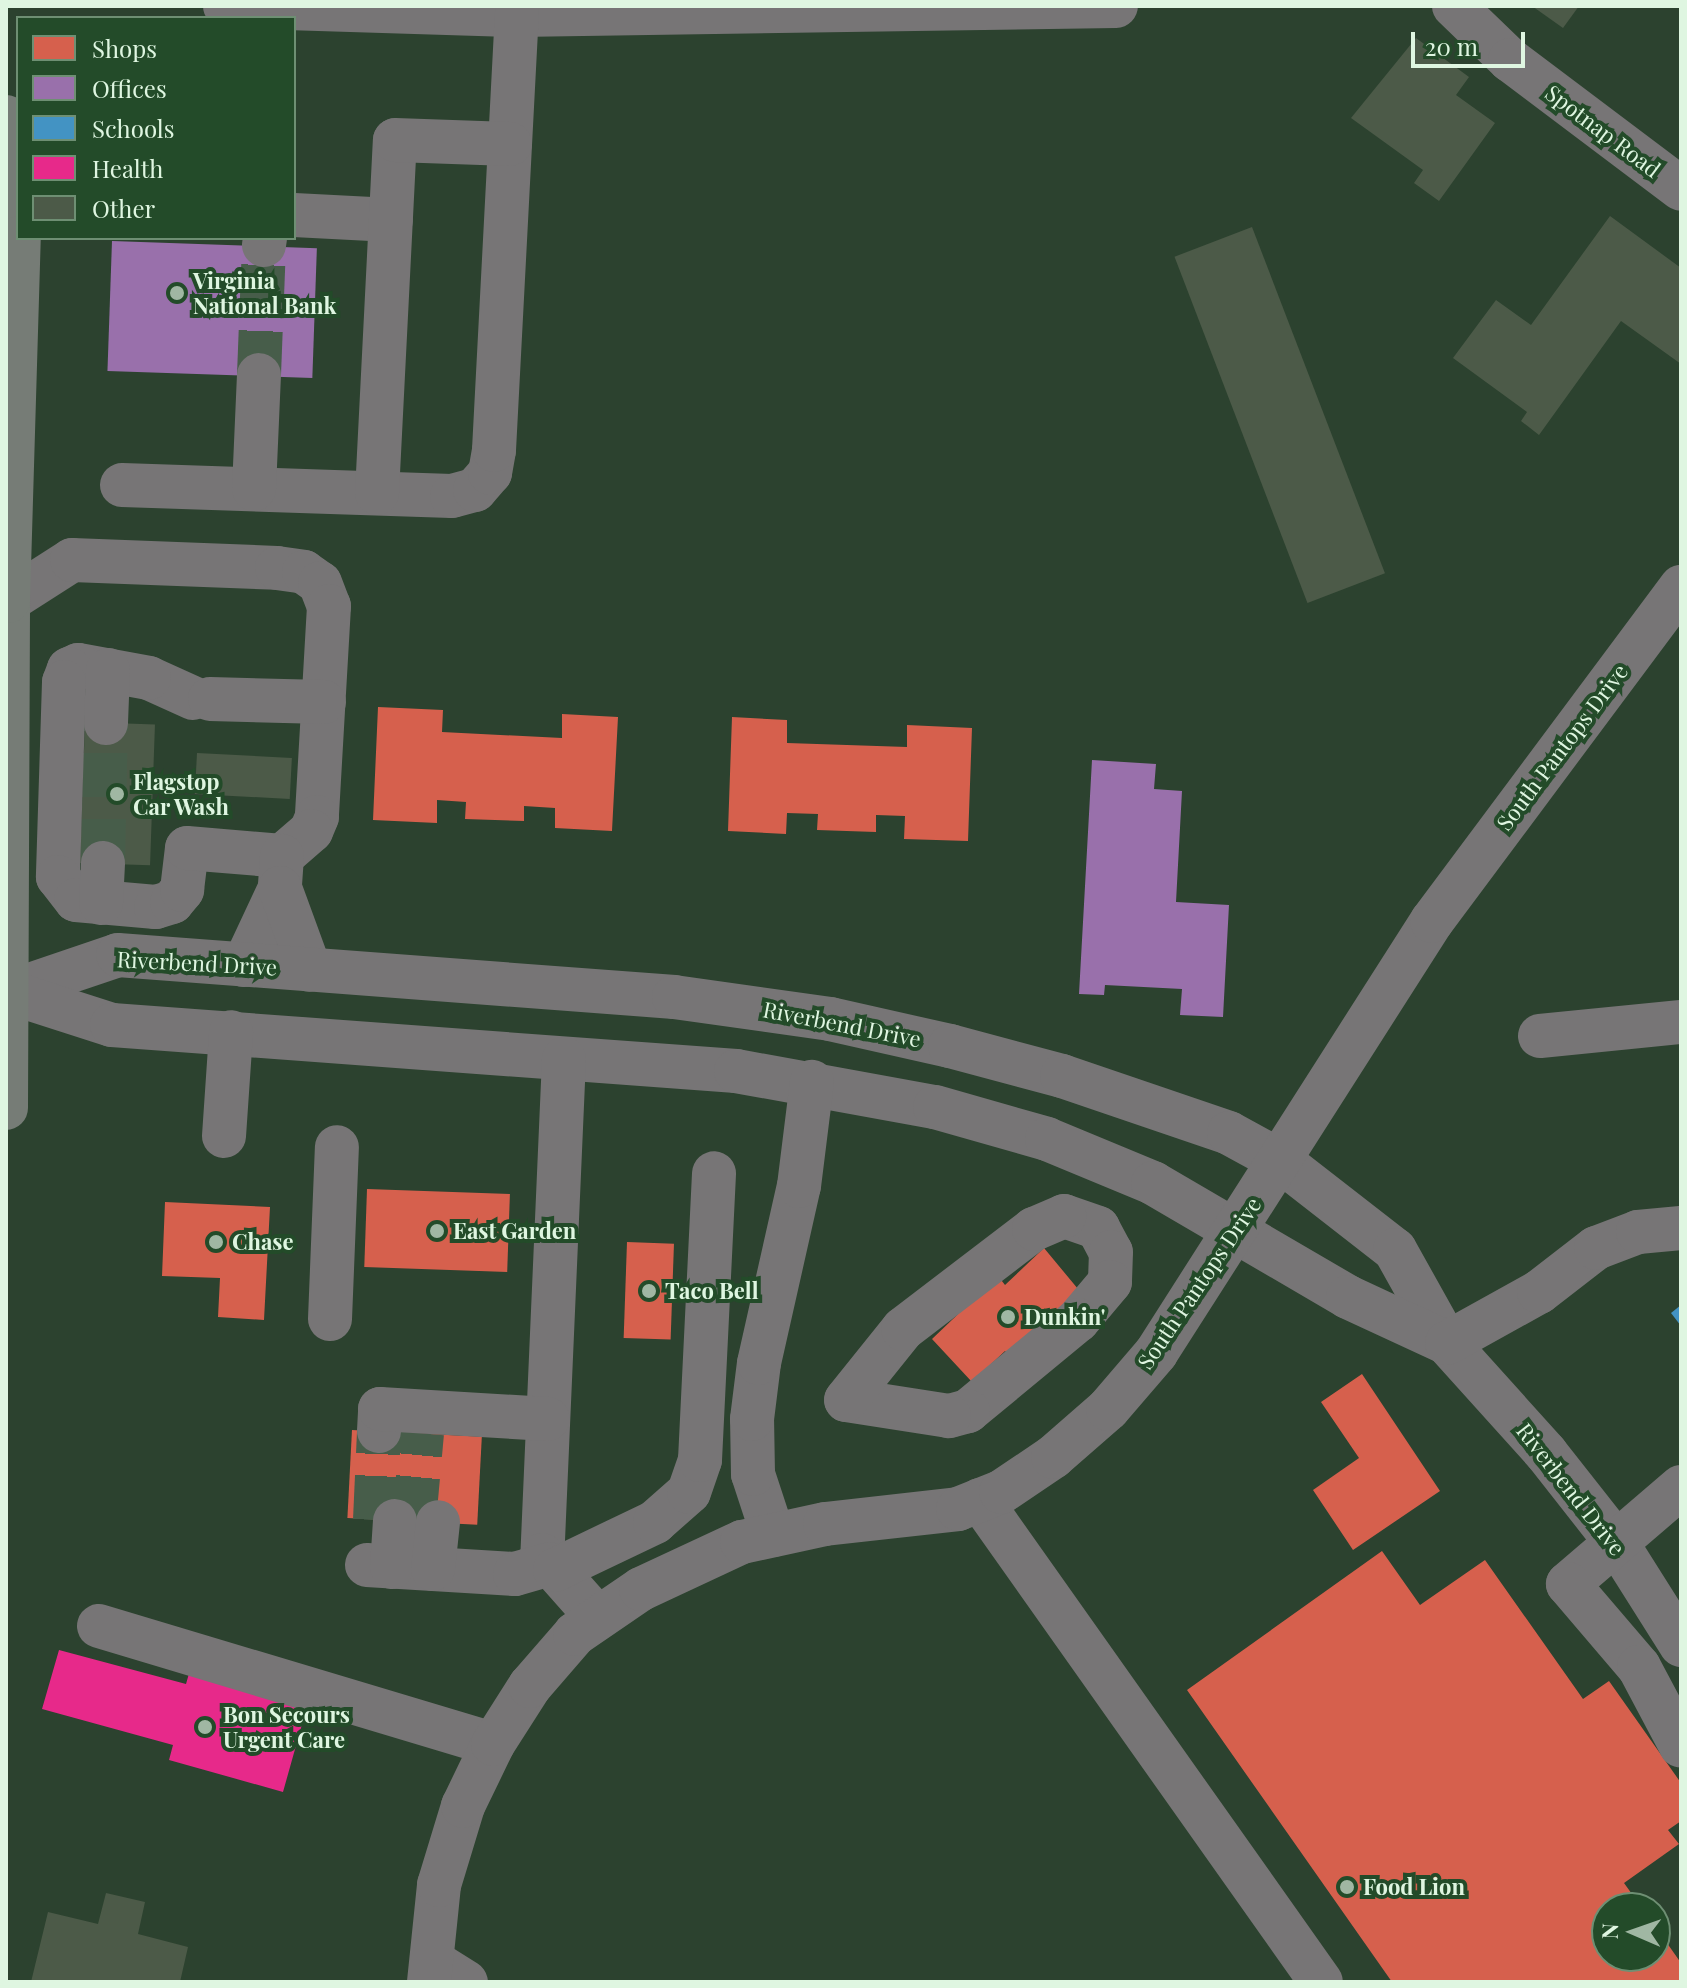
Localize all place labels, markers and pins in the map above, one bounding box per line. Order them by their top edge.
place label: Virginia National Bank [193,267,336,318]
marker: Virginia National Bank [168,284,186,302]
place label: Flagstop Car Wash [133,768,230,820]
marker: Flagstop Car Wash [108,785,126,803]
place label: East Garden [453,1218,576,1244]
marker: East Garden [428,1222,446,1240]
place label: Chase [232,1229,294,1255]
marker: Chase [207,1233,225,1251]
place label: Taco Bell [665,1278,759,1304]
marker: Taco Bell [640,1282,658,1300]
place label: Dunkin' [1024,1304,1105,1330]
marker: Dunkin' [999,1308,1017,1326]
place label: Bon Secours Urgent Care [223,1701,350,1752]
marker: Bon Secours Urgent Care [194,1716,216,1738]
place label: Food Lion [1363,1874,1465,1900]
marker: Food Lion [1338,1878,1356,1896]

